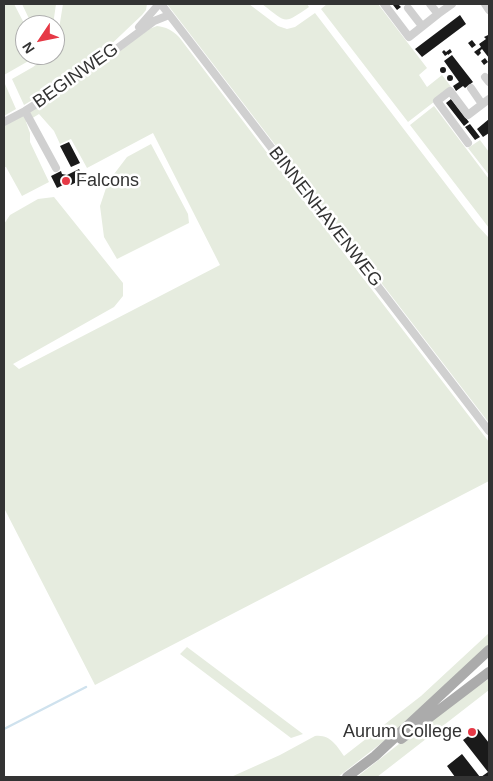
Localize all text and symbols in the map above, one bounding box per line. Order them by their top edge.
north arrow [15,15,65,65]
street label: BEGINWEG [29,39,123,113]
street label: BINNENHAVENWEG [264,143,386,291]
place label: Falcons [76,170,139,192]
marker: Falcons [60,175,72,187]
place label: Aurum College [343,721,462,743]
marker: Aurum College [466,726,478,738]

